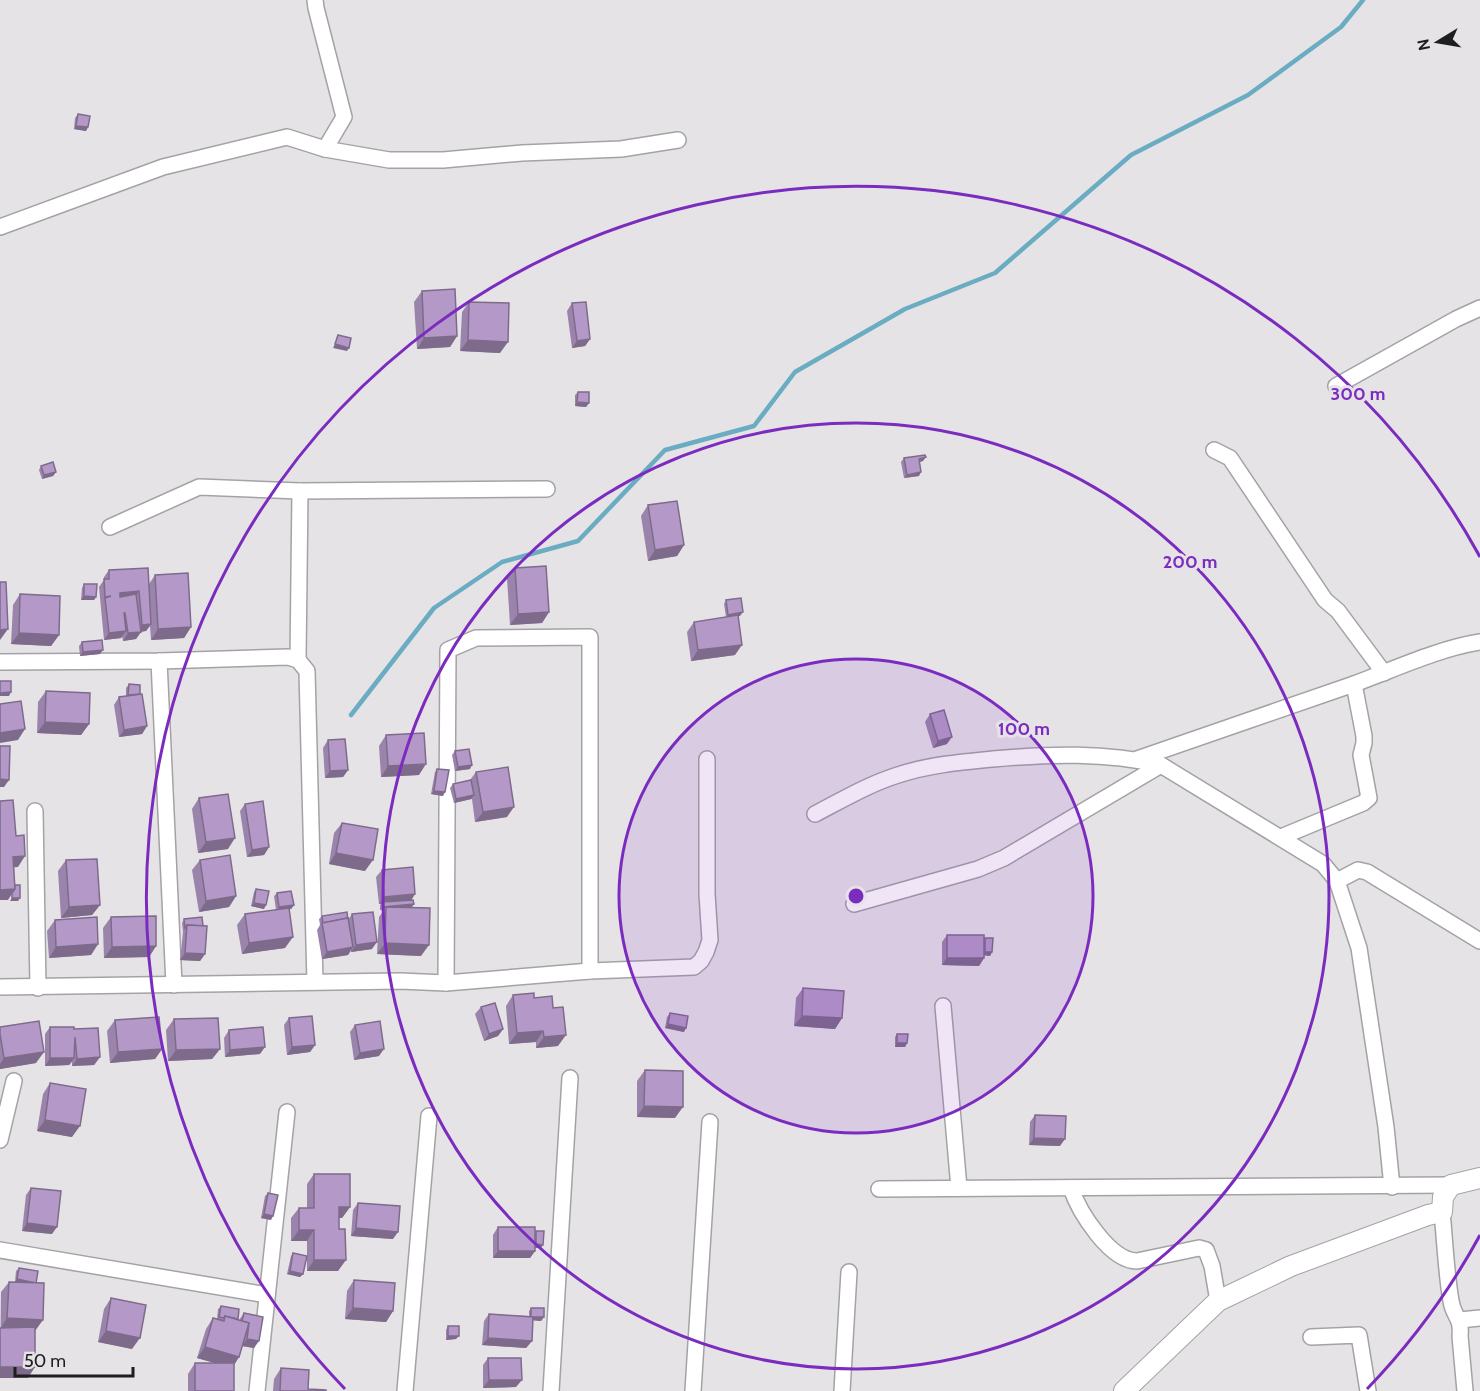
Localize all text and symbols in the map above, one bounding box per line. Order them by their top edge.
north arrow [1408,12,1468,72]
text: N [1413,37,1434,52]
text: 300 m [1331,383,1385,405]
text: 200 m [1163,551,1217,573]
text: 100 m [998,718,1050,740]
centre of rings [846,886,866,906]
scale bar [15,1340,134,1378]
text: 50 m [24,1350,66,1372]

